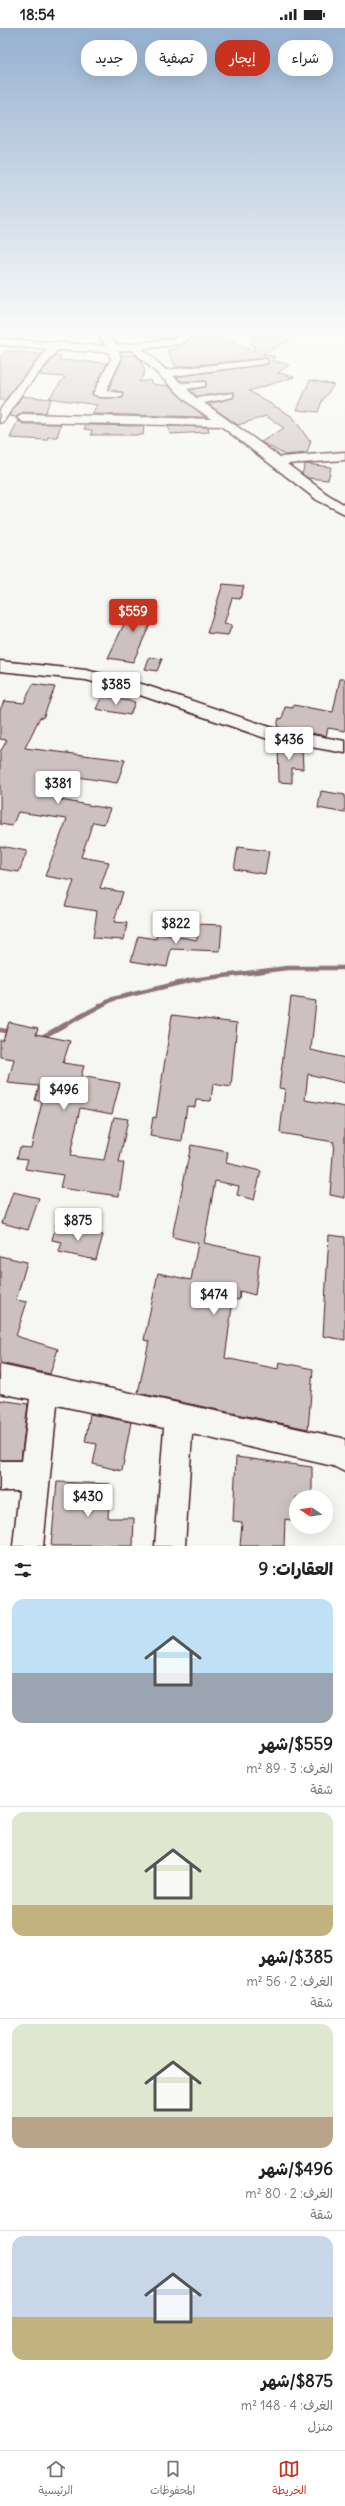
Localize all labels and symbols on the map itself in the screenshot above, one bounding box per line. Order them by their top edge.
pin: $559 [109,599,157,633]
pin: $385 [92,672,140,706]
pin: $436 [265,727,313,761]
pin: $381 [34,771,82,805]
pin: $822 [152,911,200,945]
pin: $496 [40,1077,88,1111]
pin: $875 [54,1208,102,1242]
pin: $474 [190,1282,238,1316]
pin: $430 [64,1484,112,1518]
north arrow [289,1490,333,1534]

